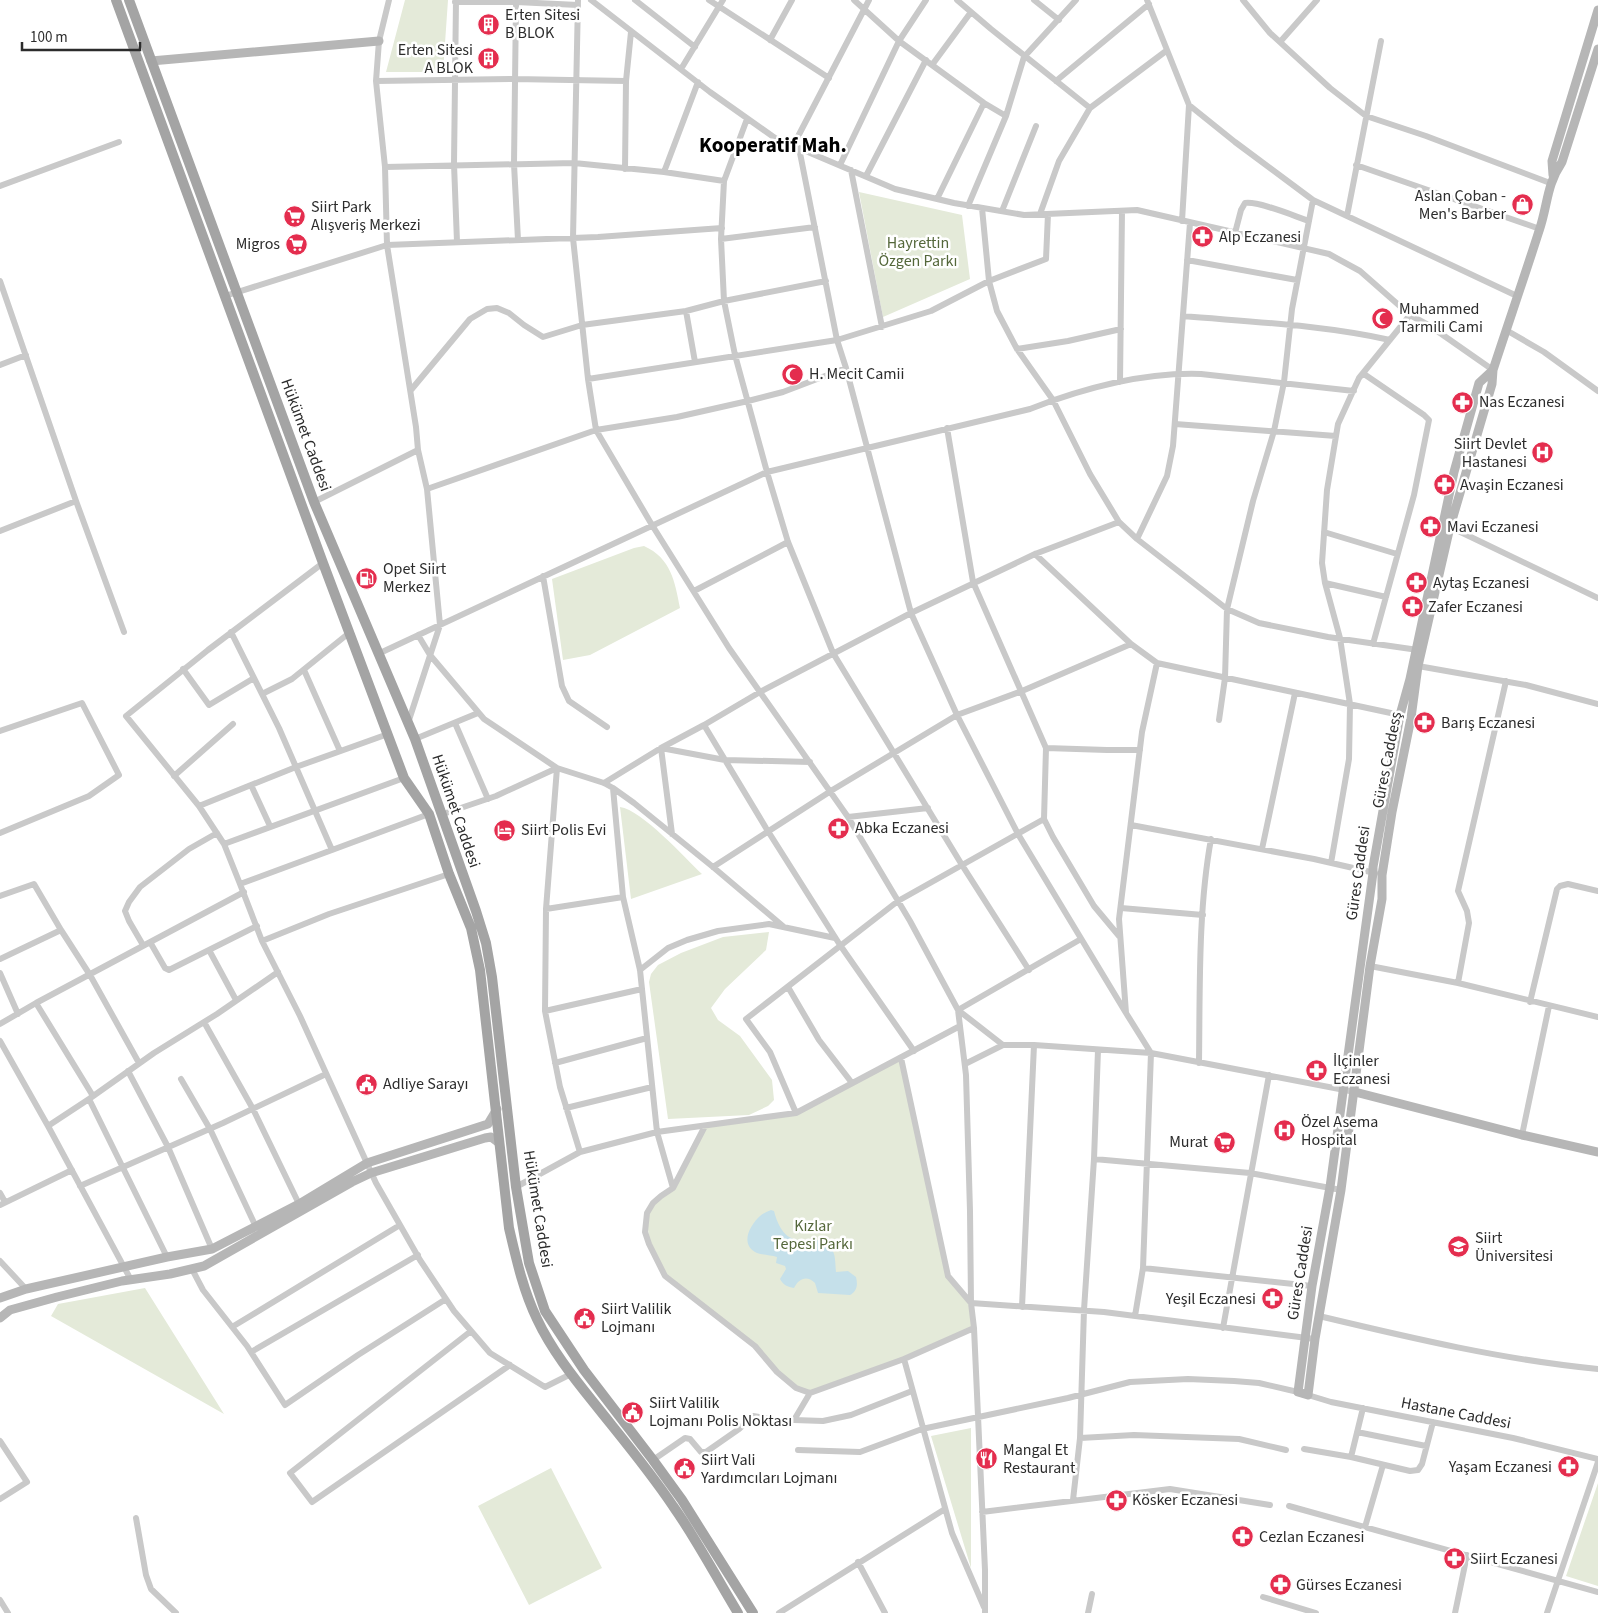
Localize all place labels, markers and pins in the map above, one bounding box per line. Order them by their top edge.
place label: Erten Sitesi B BLOK [505,4,580,44]
building icon: Erten Sitesi B BLOK [477,12,501,36]
place label: Erten Sitesi A BLOK [398,39,474,79]
building icon: Erten Sitesi A BLOK [477,47,501,71]
place label: Aslan Çoban - Men's Barber [1415,185,1506,225]
shop icon: Aslan Çoban - Men's Barber [1510,193,1534,217]
place label: Siirt Park Alışveriş Merkezi [311,196,421,236]
supermarket icon: Siirt Park Alışveriş Merkezi [283,204,307,228]
pharmacy icon: Alp Eczanesi [1191,225,1215,249]
place label: Alp Eczanesi [1219,226,1301,248]
supermarket icon: Migros [284,232,308,256]
place label: Migros [236,233,280,255]
place label: Muhammed Tarmili Cami [1399,298,1483,338]
mosque icon: Muhammed Tarmili Cami [1371,306,1395,330]
mosque icon: H. Mecit Camii [781,362,805,386]
place label: H. Mecit Camii [809,363,904,385]
pharmacy icon: Nas Eczanesi [1451,390,1475,414]
place label: Nas Eczanesi [1479,391,1565,413]
place label: Siirt Devlet Hastanesi [1454,433,1528,473]
hospital icon: Siirt Devlet Hastanesi [1531,441,1555,465]
pharmacy icon: Avaşin Eczanesi [1432,473,1456,497]
place label: Avaşin Eczanesi [1460,474,1564,496]
pharmacy icon: Mavi Eczanesi [1419,515,1443,539]
place label: Mavi Eczanesi [1447,516,1539,538]
place label: Opet Siirt Merkez [383,558,447,598]
fuel station icon: Opet Siirt Merkez [355,566,379,590]
pharmacy icon: Aytaş Eczanesi [1405,571,1429,595]
place label: Aytaş Eczanesi [1433,572,1529,594]
pharmacy icon: Zafer Eczanesi [1400,595,1424,619]
place label: Zafer Eczanesi [1428,596,1523,618]
pharmacy icon: Barış Eczanesi [1413,711,1437,735]
place label: Barış Eczanesi [1441,712,1535,734]
pharmacy icon: Abka Eczanesi [827,816,851,840]
place label: Abka Eczanesi [855,817,949,839]
hotel icon: Siirt Polis Evi [493,818,517,842]
place label: Siirt Polis Evi [521,819,607,841]
place label: İlçinler Eczanesi [1333,1050,1390,1090]
pharmacy icon: İlçinler Eczanesi [1305,1058,1329,1082]
public building icon: Adliye Sarayı [355,1072,379,1096]
place label: Adliye Sarayı [383,1073,468,1095]
place label: Özel Asema Hospital [1301,1111,1378,1151]
hospital icon: Özel Asema Hospital [1273,1119,1297,1143]
supermarket icon: Murat [1212,1130,1236,1154]
place label: Murat [1169,1131,1209,1153]
place label: Siirt Üniversitesi [1475,1227,1553,1267]
school or university icon: Siirt Üniversitesi [1447,1235,1471,1259]
pharmacy icon: Yeşil Eczanesi [1260,1287,1284,1311]
place label: Yeşil Eczanesi [1165,1288,1256,1310]
place label: Siirt Valilik Lojmanı [601,1298,672,1338]
public building icon: Siirt Valilik Lojmanı [573,1306,597,1330]
place label: Siirt Valilik Lojmanı Polis Noktası [649,1392,792,1432]
public building icon: Siirt Valilik Lojmanı Polis Noktası [621,1400,645,1424]
place label: Mangal Et Restaurant [1003,1439,1076,1479]
restaurant icon: Mangal Et Restaurant [975,1447,999,1471]
place label: Siirt Vali Yardımcıları Lojmanı [700,1449,837,1489]
pharmacy icon: Yaşam Eczanesi [1556,1455,1580,1479]
place label: Yaşam Eczanesi [1448,1456,1552,1478]
public building icon: Siirt Vali Yardımcıları Lojmanı [673,1457,697,1481]
pharmacy icon: Kösker Eczanesi [1104,1488,1128,1512]
place label: Kösker Eczanesi [1132,1489,1238,1511]
pharmacy icon: Cezlan Eczanesi [1231,1525,1255,1549]
place label: Cezlan Eczanesi [1259,1526,1364,1548]
pharmacy icon: Siirt Eczanesi [1442,1547,1466,1571]
place label: Siirt Eczanesi [1470,1548,1558,1570]
pharmacy icon: Gürses Eczanesi [1268,1573,1292,1597]
place label: Gürses Eczanesi [1296,1574,1402,1596]

